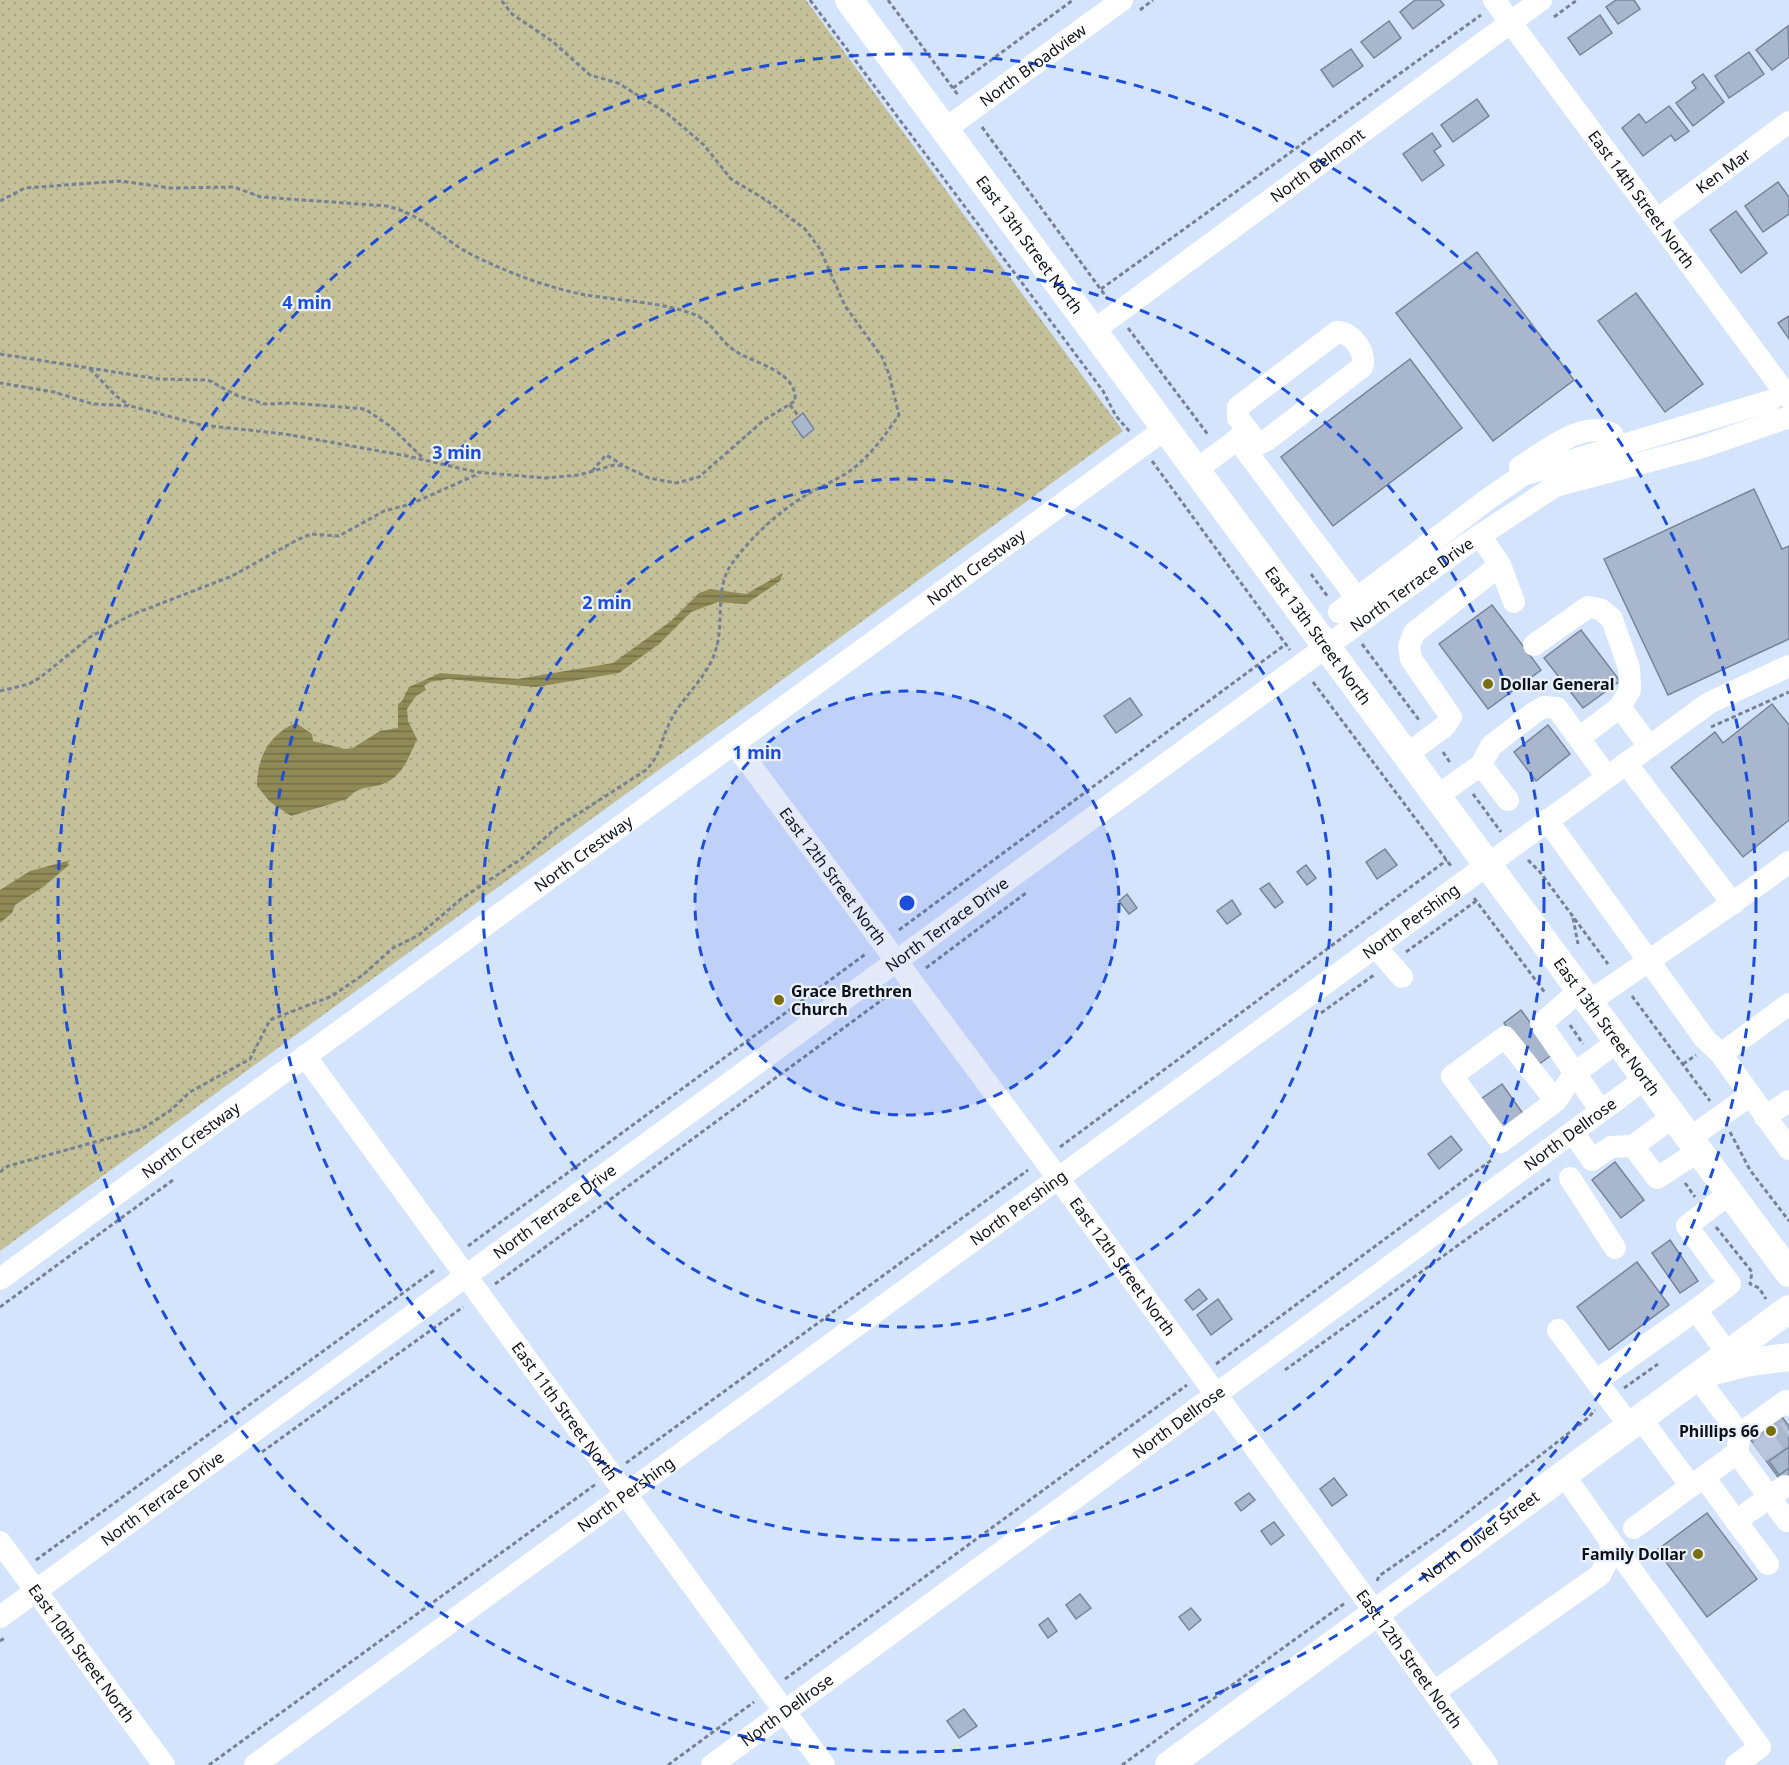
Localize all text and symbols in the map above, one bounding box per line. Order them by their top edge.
street label: North Broadview [975,19,1091,111]
street label: North Belmont [1266,123,1369,207]
street label: East 14th Street North [1583,126,1700,273]
street label: Ken Mar [1691,143,1755,198]
street label: East 13th Street North [971,171,1088,318]
text: 4 min [282,290,332,314]
text: 3 min [432,440,482,464]
street label: North Crestway [922,523,1030,610]
street label: North Terrace Drive [1345,532,1477,637]
street label: East 13th Street North [1260,562,1377,709]
text: 2 min [582,590,632,614]
place label: Dollar General [1500,673,1614,695]
marker: Dollar General [1481,677,1495,691]
text: 1 min [732,740,782,764]
street label: East 12th Street North [775,803,892,950]
street label: North Crestway [530,810,638,897]
street label: North Terrace Drive [881,872,1013,977]
street label: North Pershing [1358,878,1464,964]
centre of rings [897,893,917,913]
street label: East 13th Street North [1549,953,1665,1100]
place label: Grace Brethren Church [791,980,912,1020]
marker: Grace Brethren Church [772,993,786,1007]
street label: North Dellrose [1519,1093,1621,1175]
street label: North Crestway [137,1096,245,1183]
street label: North Terrace Drive [488,1159,620,1264]
street label: North Pershing [965,1165,1071,1250]
street label: East 12th Street North [1065,1193,1181,1340]
street label: East 11th Street North [507,1337,623,1485]
street label: North Dellrose [1128,1380,1229,1463]
place label: Phillips 66 [1679,1420,1759,1442]
marker: Phillips 66 [1764,1424,1778,1438]
street label: North Terrace Drive [96,1446,228,1551]
street label: North Pershing [573,1451,679,1537]
street label: North Oliver Street [1416,1485,1544,1587]
place label: Family Dollar [1581,1543,1686,1565]
marker: Family Dollar [1691,1547,1705,1561]
street label: East 10th Street North [24,1580,140,1727]
street label: East 12th Street North [1351,1585,1467,1733]
street label: North Dellrose [736,1668,838,1751]

